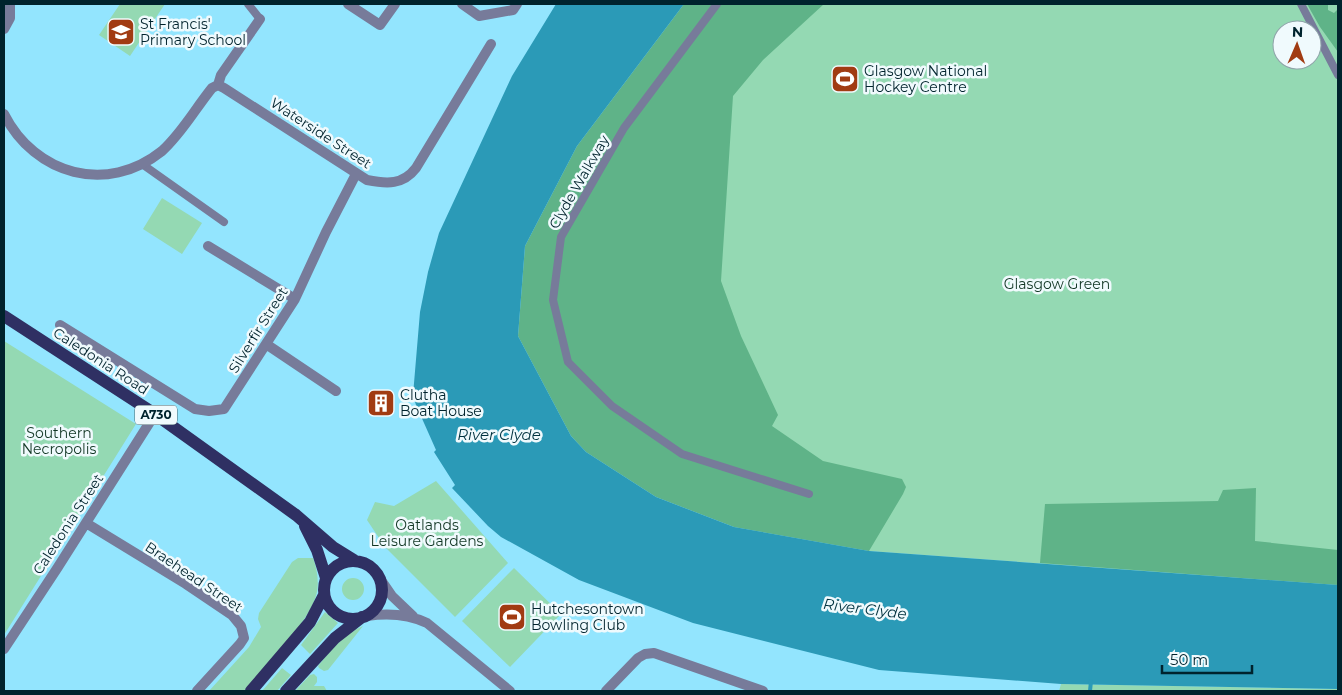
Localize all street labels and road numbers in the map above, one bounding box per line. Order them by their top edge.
street label: Waterside Street [267,94,375,173]
street label: Clyde Walkway [545,132,613,232]
street label: Silverfir Street [224,283,292,376]
street label: Caledonia Road [50,323,152,399]
road number: A730 [135,406,177,424]
street label: Caledonia Street [29,470,107,578]
street label: Braehead Street [142,538,246,616]

